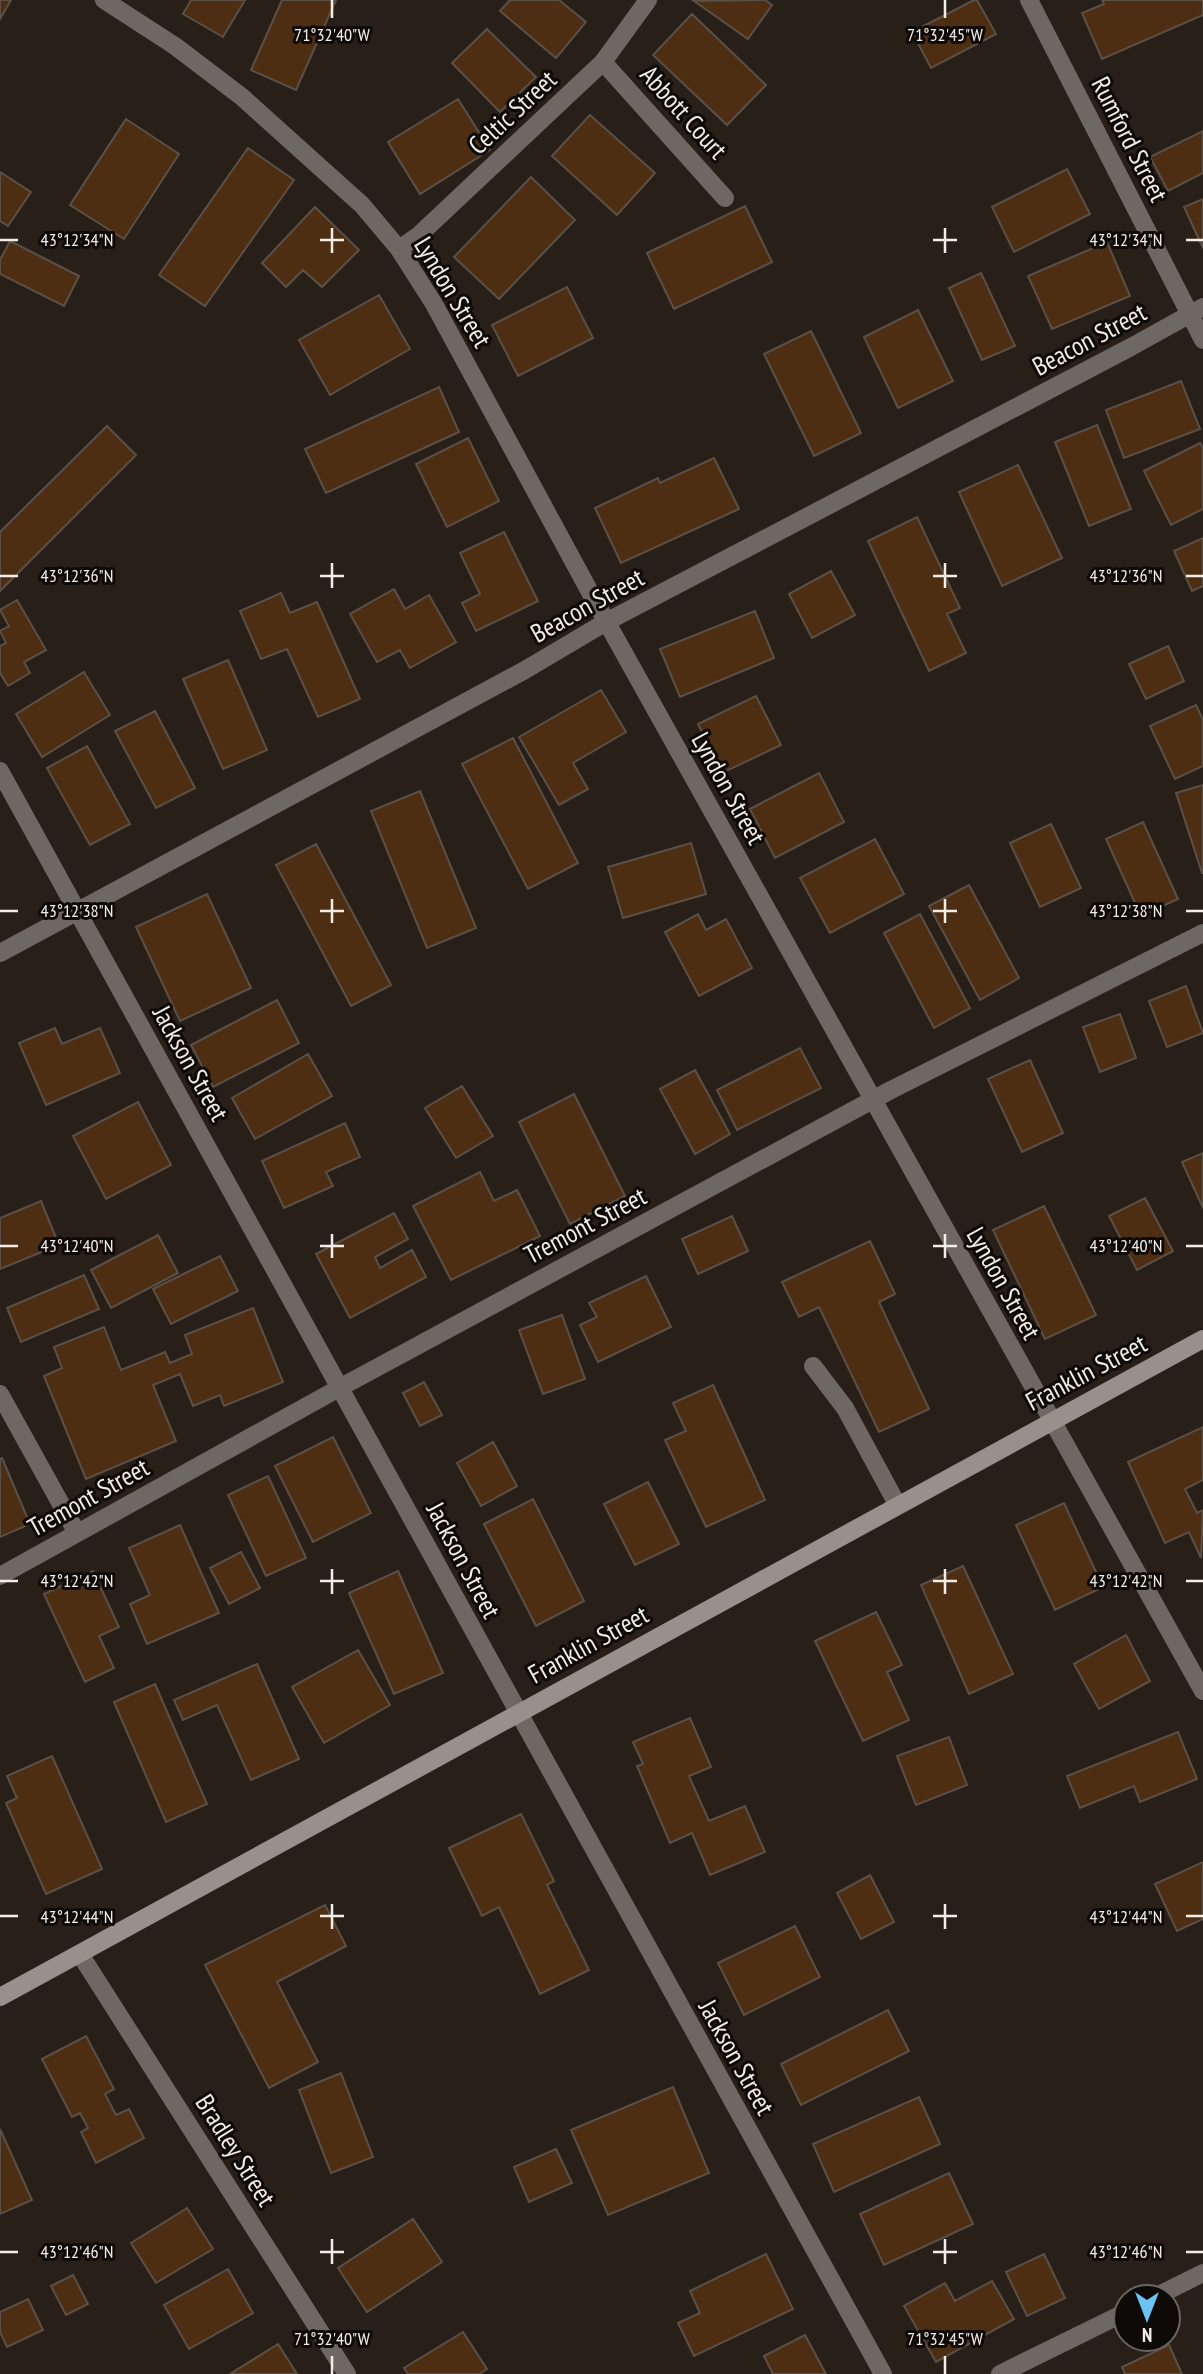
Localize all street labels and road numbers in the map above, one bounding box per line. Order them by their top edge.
street label: Abbott Court [633,58,735,166]
street label: Celtic Street [461,63,563,161]
street label: Rumford Street [1084,71,1176,207]
street label: Lyndon Street [407,231,499,353]
street label: Beacon Street [1026,295,1152,383]
street label: Beacon Street [525,560,649,650]
street label: Lyndon Street [685,726,773,850]
street label: Jackson Street [145,999,236,1126]
street label: Tremont Street [518,1179,652,1271]
street label: Lyndon Street [960,1221,1048,1345]
street label: Franklin Street [1020,1326,1152,1418]
street label: Tremont Street [22,1450,154,1544]
street label: Jackson Street [419,1495,508,1624]
street label: Franklin Street [522,1598,654,1690]
street label: Jackson Street [691,1993,782,2120]
street label: Bradley Street [189,2088,283,2212]

